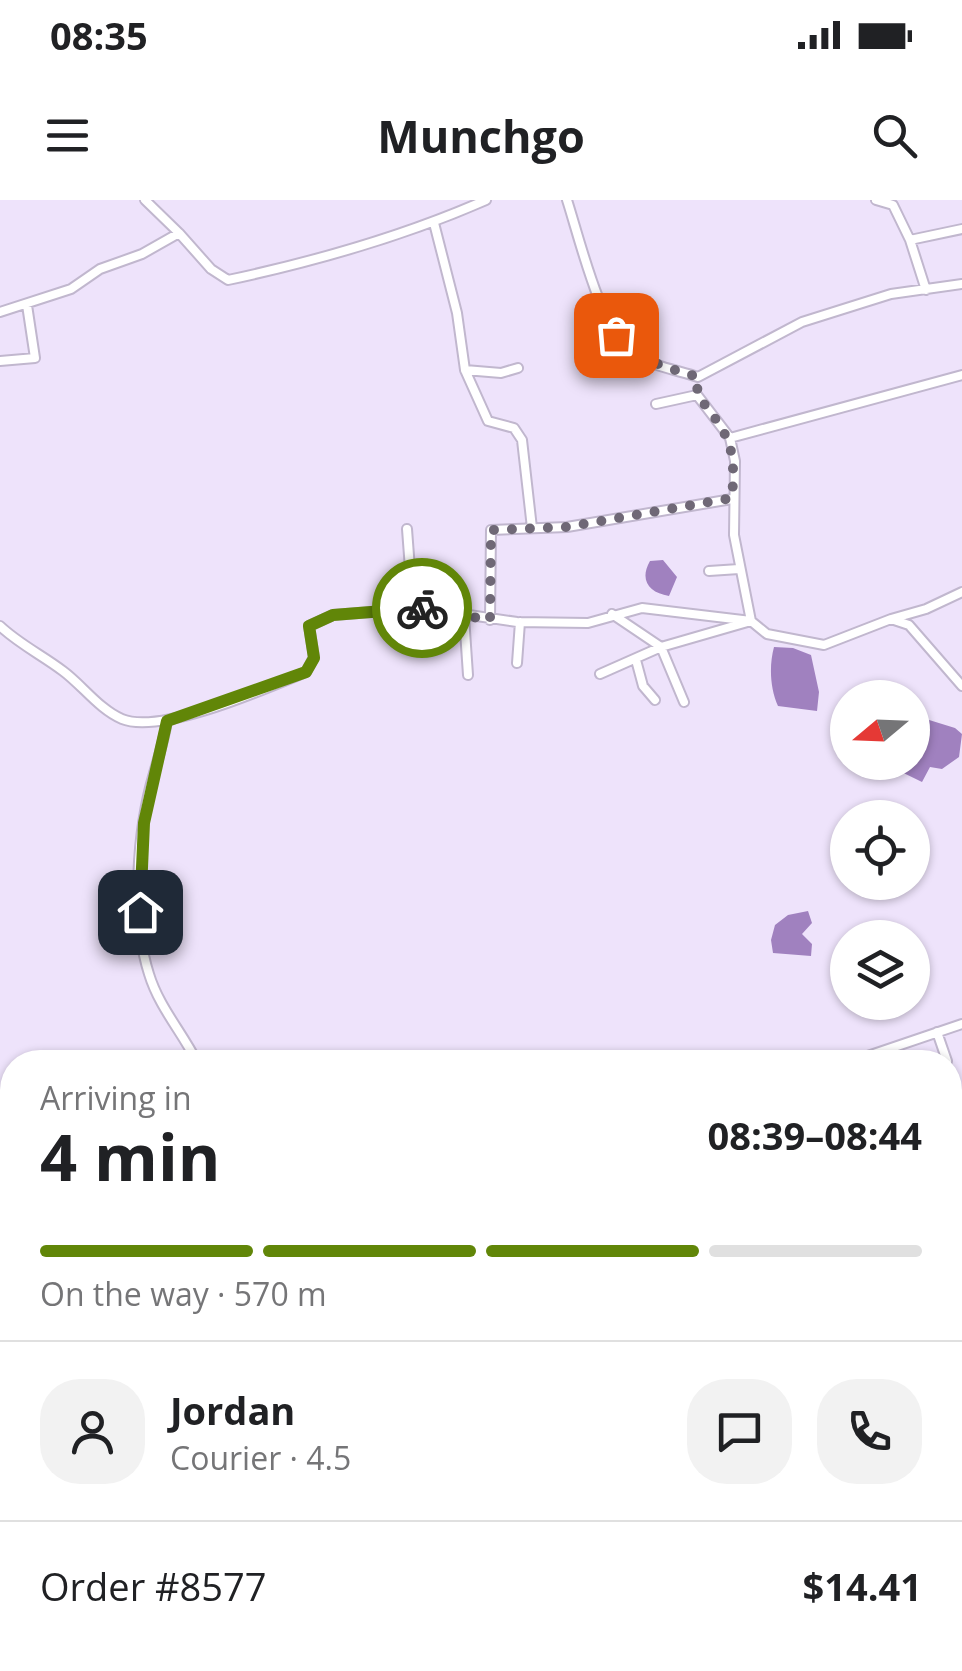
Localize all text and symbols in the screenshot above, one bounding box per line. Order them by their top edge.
text: 08:35 [50,9,148,61]
text: Munchgo [377,105,585,166]
icon: menu [40,108,95,163]
icon: search [867,108,922,163]
pin [574,293,659,378]
icon: bag [589,308,644,363]
courier [372,558,472,658]
icon: bike [395,581,450,636]
north arrow [830,680,930,780]
map controls [830,680,930,1020]
button: locate [830,800,930,900]
pin [98,870,183,955]
icon: home [113,885,168,940]
button: layers [830,920,930,1020]
text: Arriving in [40,1076,192,1119]
text: 08:39–08:44 [708,1109,922,1161]
text: 4 min [40,1112,220,1200]
text: On the way · 570 m [40,1272,327,1315]
button: person [40,1379,145,1484]
button: chat [687,1379,792,1484]
button: phone [817,1379,922,1484]
text: Jordan [170,1384,295,1436]
text: Courier · 4.5 [170,1436,351,1479]
text: Order #8577 [40,1560,267,1612]
text: $14.41 [803,1560,922,1612]

